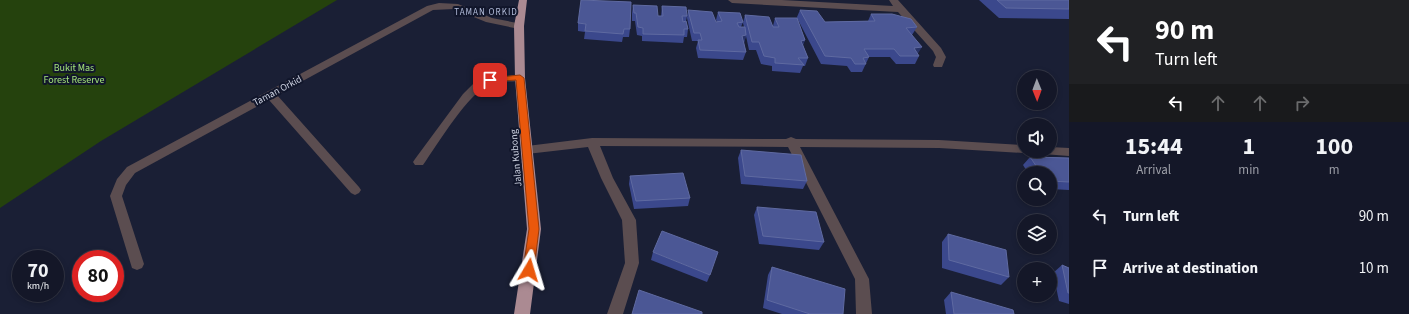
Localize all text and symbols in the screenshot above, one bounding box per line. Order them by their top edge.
district label: TAMAN ORKID [454,6,518,19]
text: 90 m [1155,10,1214,50]
icon: left [1089,16,1141,68]
text: Turn left [1155,47,1217,72]
park label: Bukit Mas Forest Reserve [44,61,105,87]
pin [473,63,507,97]
icon: arrive [479,69,501,91]
north arrow [1017,70,1057,110]
map controls [1017,70,1057,302]
street label: Taman Orkid [251,72,304,110]
icon: left [1165,92,1187,114]
icon: ahead [1207,92,1229,114]
icon: ahead [1249,92,1271,114]
icon: right [1291,92,1313,114]
button: sound [1017,118,1057,158]
street label: Jalan Kubong [507,129,525,187]
text: 15:44 [1125,129,1183,164]
text: 1 [1243,129,1255,164]
text: 100 [1315,129,1353,164]
text: Arrival [1136,161,1171,179]
text: min [1238,161,1259,179]
text: m [1329,161,1340,179]
button: search [1017,166,1057,206]
icon: left [1089,205,1111,227]
text: Turn left [1123,206,1179,227]
text: 90 m [1359,206,1389,227]
button: layers [1017,214,1057,254]
position arrow [508,249,550,291]
speed limit sign: 80 [72,250,124,302]
text: 70 [27,257,49,285]
icon: arrive [1089,257,1111,279]
text: Arrive at destination [1123,258,1258,279]
text: 10 m [1359,258,1389,279]
button: + [1017,262,1057,302]
text: km/h [27,279,49,293]

